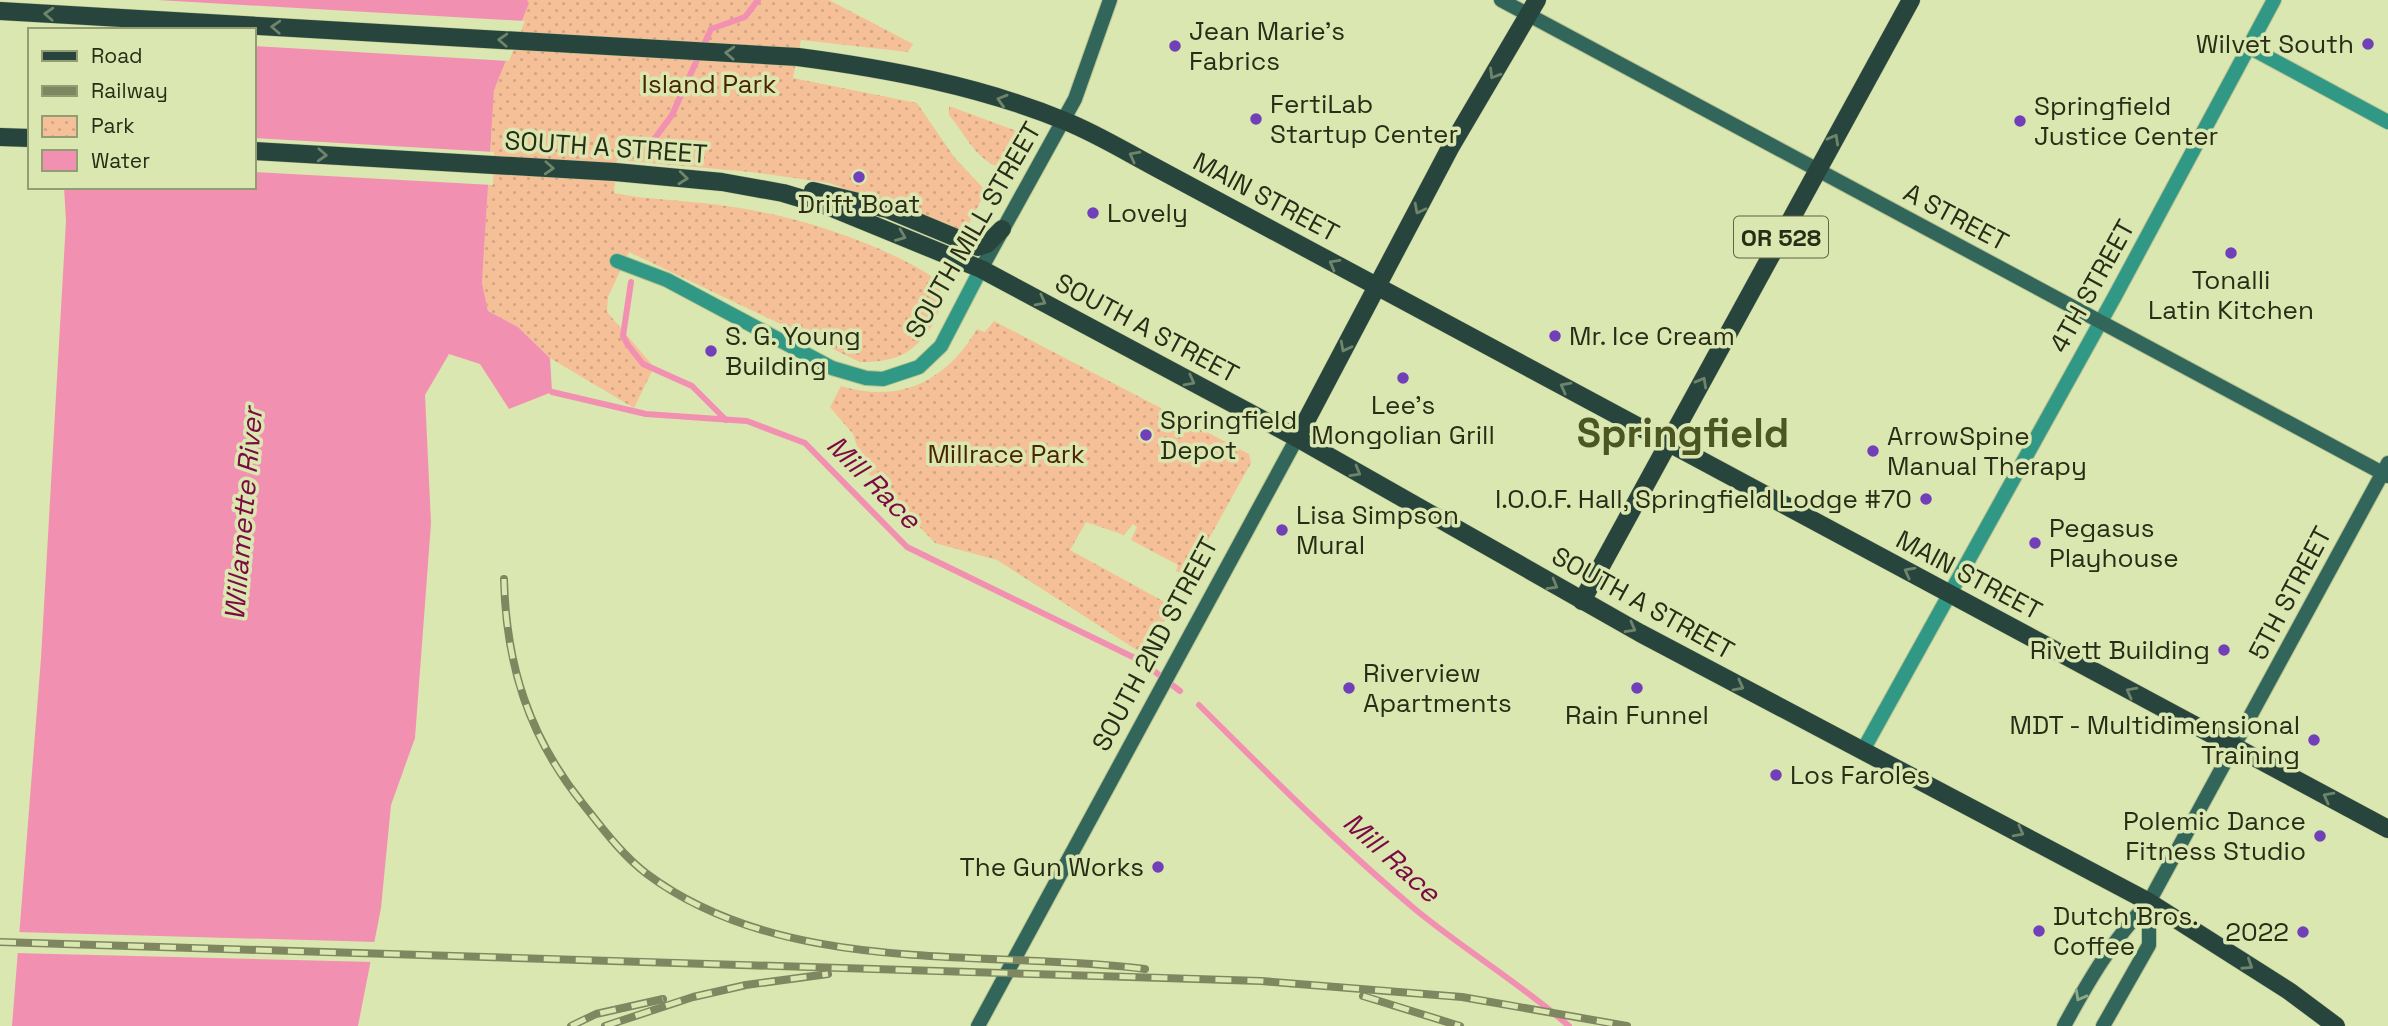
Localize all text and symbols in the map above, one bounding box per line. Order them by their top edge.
one-way arrow [43,7,54,22]
place label: Jean Marie's Fabrics [1189,14,1345,78]
one-way arrow [270,20,281,35]
place label: Wilvet South [2196,27,2354,61]
legend [28,28,256,189]
one-way arrow [497,33,508,48]
marker: Wilvet South [2360,36,2376,52]
marker: Jean Marie's Fabrics [1167,38,1183,54]
text: Road [91,42,143,69]
one-way arrow [724,46,735,61]
one-way arrow [1489,66,1502,79]
park label: Island Park [642,67,776,101]
text: Railway [91,77,168,104]
place label: FertiLab Startup Center [1270,87,1458,151]
place label: Springfield Justice Center [2034,89,2218,153]
one-way arrow [996,93,1008,108]
marker: FertiLab Startup Center [1248,111,1264,127]
text: Park [91,112,135,139]
marker: Springfield Justice Center [2012,113,2028,129]
street label: SOUTH MILL STREET [897,116,1049,344]
street label: SOUTH A STREET [503,123,709,171]
one-way arrow [1826,134,1839,147]
street label: MAIN STREET [1187,144,1345,250]
text: Water [91,147,150,174]
one-way arrow [317,147,328,162]
one-way arrow [1129,151,1141,164]
one-way arrow [544,160,555,175]
marker: Drift Boat [851,169,867,185]
one-way arrow [677,171,689,186]
street label: A STREET [1898,175,2014,259]
place label: Drift Boat [798,187,920,221]
place label: Lovely [1107,196,1188,230]
one-way arrow [1413,201,1427,214]
marker: Lovely [1085,205,1101,221]
street label: 4TH STREET [2042,214,2142,358]
road number: OR 528 [1734,216,1828,258]
one-way arrow [895,228,907,242]
marker: Tonalli Latin Kitchen [2223,245,2239,261]
one-way arrow [1329,259,1341,272]
place label: Tonalli Latin Kitchen [2148,263,2314,327]
street label: SOUTH A STREET [1049,265,1245,391]
one-way arrow [1034,293,1046,307]
place label: S. G. Young Building [725,319,861,383]
place label: Mr. Ice Cream [1569,319,1735,353]
marker: Mr. Ice Cream [1547,328,1563,344]
one-way arrow [1340,340,1353,353]
marker: S. G. Young Building [703,343,719,359]
marker: Lee's Mongolian Grill [1395,370,1411,386]
one-way arrow [1182,373,1195,386]
one-way arrow [1693,377,1707,389]
one-way arrow [1560,382,1572,395]
place label: Lee's Mongolian Grill [1311,388,1495,452]
water label: Willamette River [216,403,271,622]
place label: Springfield Depot [1160,403,1297,467]
district label: Springfield [1577,408,1789,459]
place label: ArrowSpine Manual Therapy [1887,419,2087,483]
water label: Mill Race [819,427,930,538]
marker: Springfield Depot [1138,427,1154,443]
park label: Millrace Park [927,437,1085,471]
marker: ArrowSpine Manual Therapy [1865,443,1881,459]
one-way arrow [1349,464,1361,477]
place label: I.O.O.F. Hall, Springfield Lodge #70 [1495,482,1912,516]
marker: I.O.O.F. Hall, Springfield Lodge #70 [1918,491,1934,507]
place label: Lisa Simpson Mural [1296,498,1459,562]
place label: Pegasus Playhouse [2049,511,2179,575]
street label: 5TH STREET [2241,521,2339,665]
marker: Lisa Simpson Mural [1274,522,1290,538]
street label: MAIN STREET [1890,522,2048,628]
street label: SOUTH 2ND STREET [1084,531,1226,757]
marker: Pegasus Playhouse [2027,535,2043,551]
street label: SOUTH A STREET [1546,539,1740,667]
one-way arrow [1904,567,1916,581]
one-way arrow [1546,577,1559,590]
one-way arrow [1623,620,1636,633]
place label: Rivett Building [2030,633,2210,667]
marker: Rivett Building [2216,642,2232,658]
place label: Riverview Apartments [1363,656,1512,720]
one-way arrow [1732,678,1745,691]
marker: Riverview Apartments [1341,680,1357,696]
marker: Rain Funnel [1629,680,1645,696]
one-way arrow [2126,686,2138,700]
place label: Rain Funnel [1565,698,1709,732]
place label: MDT - Multidimensional Training [2009,708,2300,772]
marker: MDT - Multidimensional Training [2306,732,2322,748]
place label: Los Faroles [1790,758,1930,792]
marker: Los Faroles [1768,767,1784,783]
one-way arrow [2323,791,2335,805]
water label: Mill Race [1336,804,1449,911]
place label: Polemic Dance Fitness Studio [2123,804,2306,868]
one-way arrow [2012,824,2025,837]
marker: Polemic Dance Fitness Studio [2312,828,2328,844]
place label: The Gun Works [960,850,1144,884]
marker: The Gun Works [1150,859,1166,875]
place label: Dutch Bros. Coffee [2053,899,2199,963]
place label: 2022 [2225,915,2289,949]
marker: Dutch Bros. Coffee [2031,923,2047,939]
marker: 2022 [2295,924,2311,940]
one-way arrow [2241,957,2254,970]
one-way arrow [2075,989,2088,1001]

